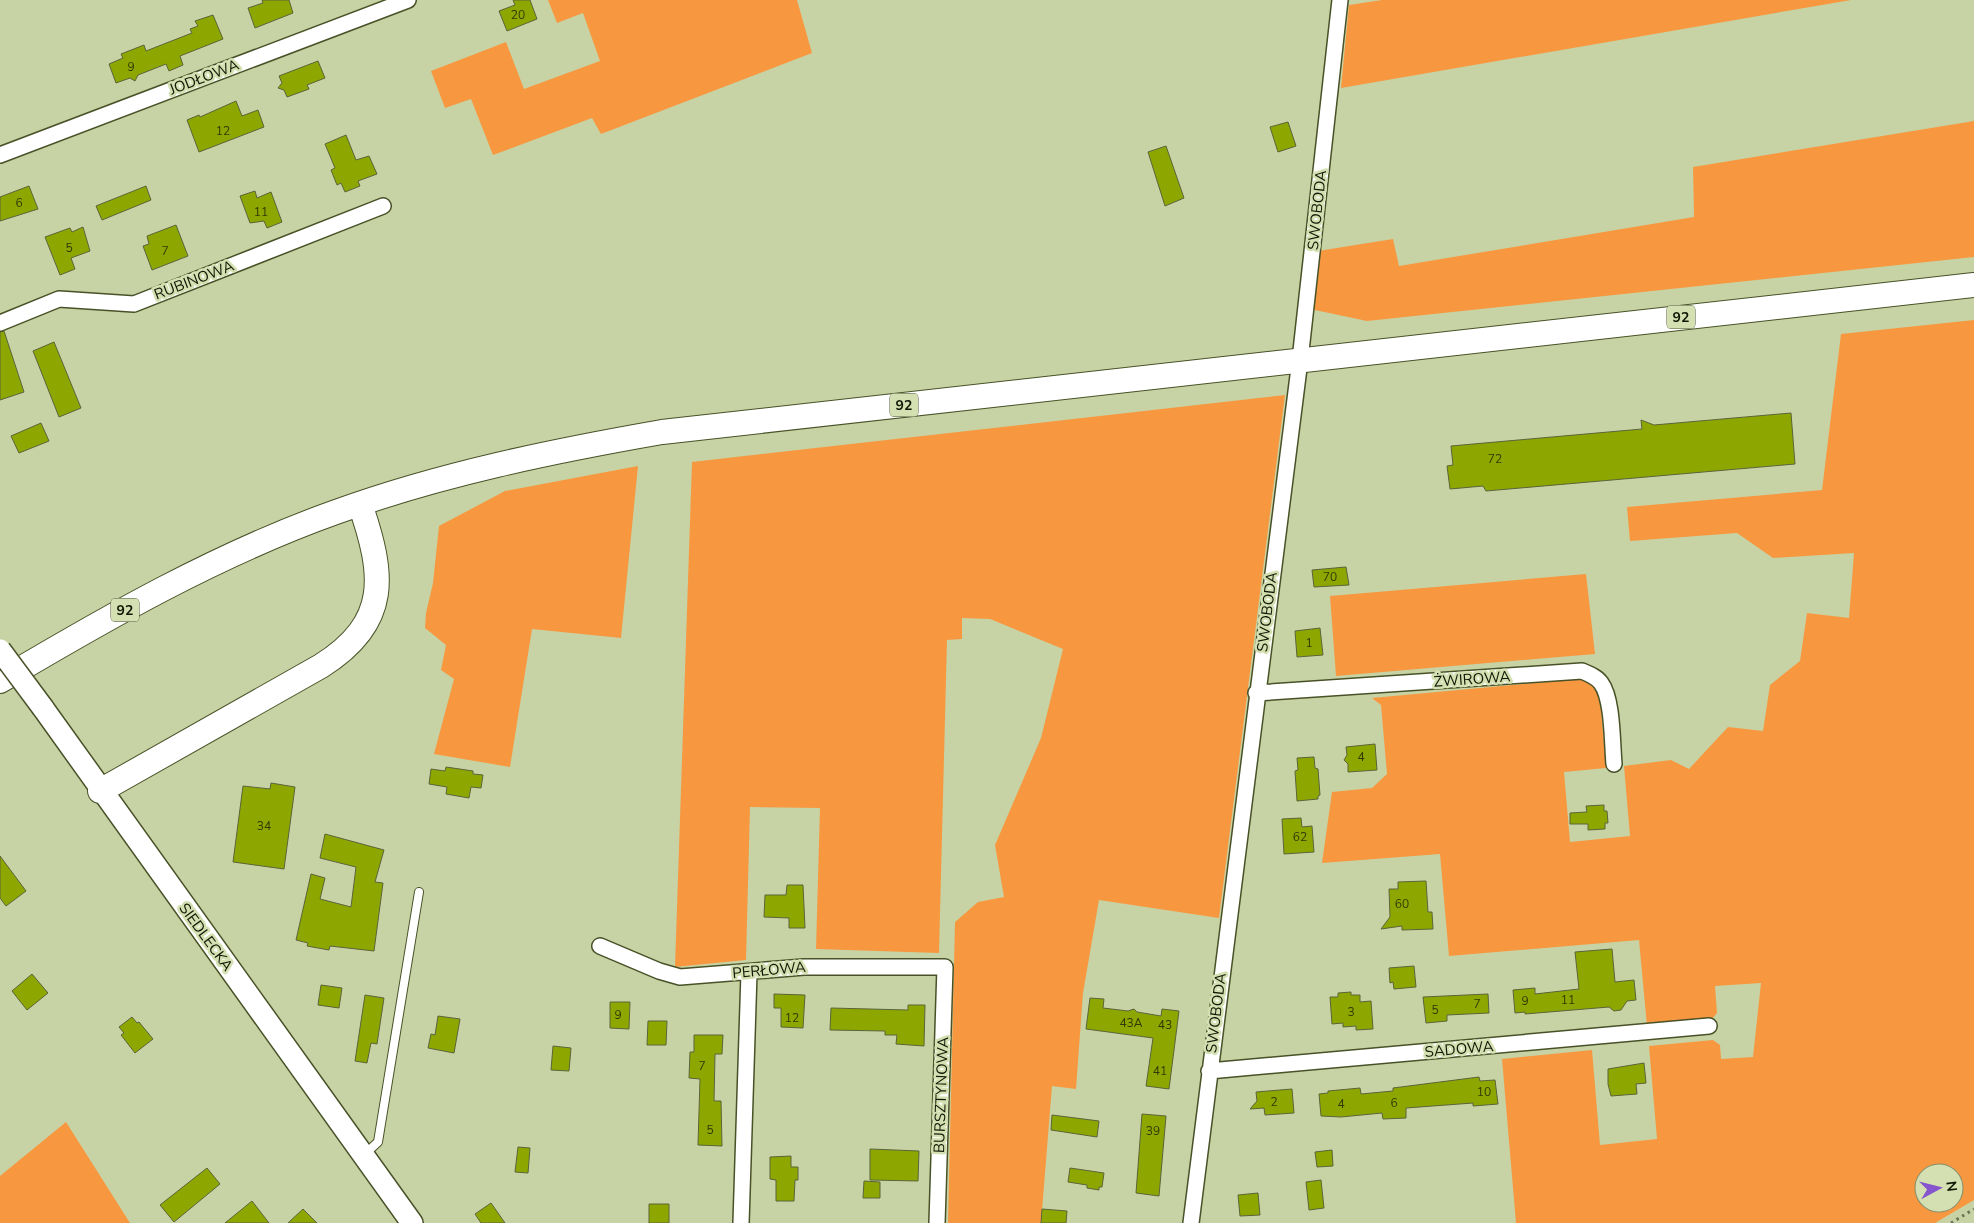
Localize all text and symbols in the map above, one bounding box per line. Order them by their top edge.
house number: 20 [511,7,525,23]
street label: JODŁOWA [165,55,242,100]
house number: 9 [127,59,135,75]
house number: 12 [216,123,230,139]
street label: SWOBODA [1303,169,1331,251]
house number: 6 [15,195,23,211]
house number: 11 [254,204,268,220]
house number: 5 [65,240,73,256]
house number: 7 [161,243,169,259]
street label: RUBINOWA [151,256,237,304]
road number: 92 [1667,306,1695,328]
road number: 92 [890,394,918,416]
house number: 72 [1488,451,1502,467]
house number: 70 [1323,569,1337,585]
street label: SWOBODA [1252,571,1282,653]
road number: 92 [111,598,139,622]
house number: 1 [1305,635,1313,651]
street label: ŻWIROWA [1433,666,1511,692]
house number: 4 [1357,749,1365,765]
house number: 34 [257,818,271,834]
house number: 62 [1293,829,1307,845]
house number: 60 [1395,896,1409,912]
street label: SIEDLECKA [174,899,238,975]
street label: PERŁOWA [731,957,807,983]
street label: SWOBODA [1201,972,1231,1054]
house number: 11 [1561,992,1575,1008]
house number: 9 [1521,993,1529,1009]
house number: 7 [1473,996,1481,1012]
house number: 5 [1431,1002,1439,1018]
house number: 3 [1347,1004,1355,1020]
house number: 9 [614,1007,622,1023]
house number: 12 [785,1010,799,1026]
house number: 43A [1119,1015,1143,1031]
house number: 43 [1158,1017,1172,1033]
street label: BURSZTYNOWA [929,1036,953,1153]
street label: SADOWA [1424,1036,1494,1062]
house number: 7 [698,1058,706,1074]
house number: 41 [1153,1063,1167,1079]
house number: 10 [1477,1084,1491,1100]
house number: 2 [1270,1094,1278,1110]
house number: 6 [1390,1095,1398,1111]
house number: 4 [1337,1096,1345,1112]
house number: 5 [706,1122,714,1138]
house number: 39 [1146,1123,1160,1139]
north arrow [1914,1163,1964,1213]
text: N [1941,1180,1961,1193]

